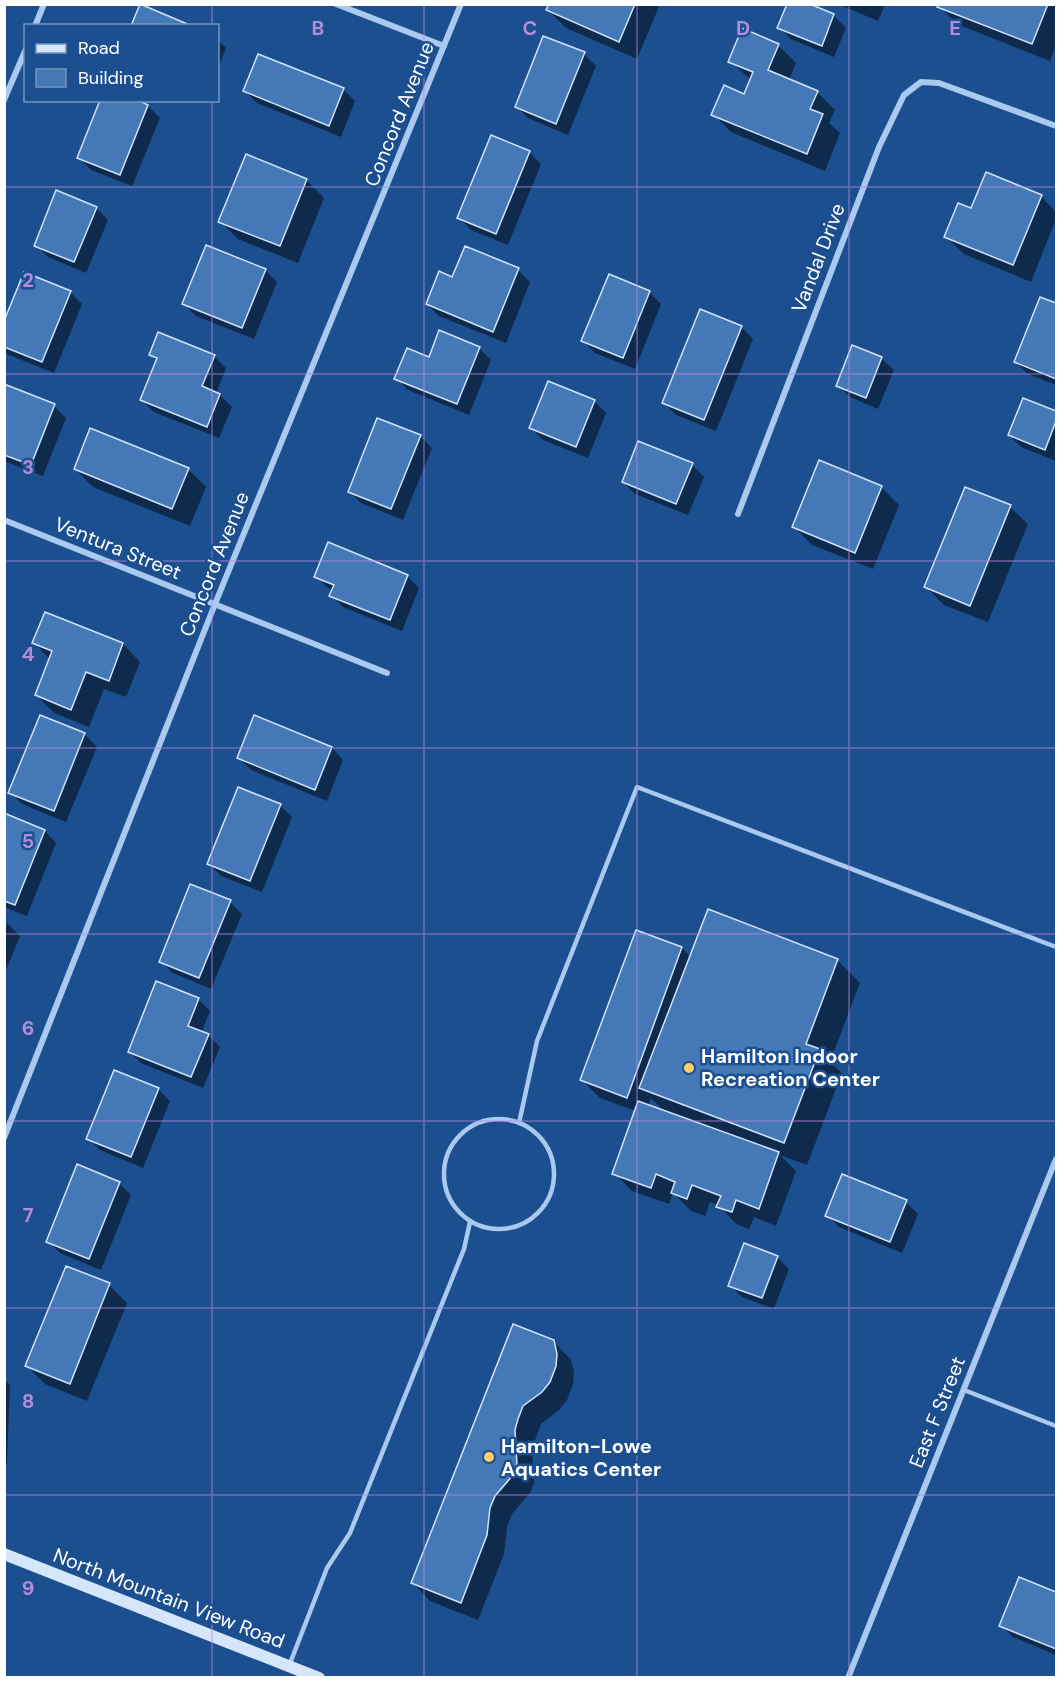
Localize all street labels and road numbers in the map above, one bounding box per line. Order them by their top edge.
street label: Concord Avenue [358,38,440,190]
street label: Vandal Drive [785,200,851,316]
street label: Concord Avenue [173,488,255,640]
street label: Ventura Street [51,511,185,585]
street label: East F Street [903,1352,971,1471]
street label: North Mountain View Road [50,1542,288,1654]

